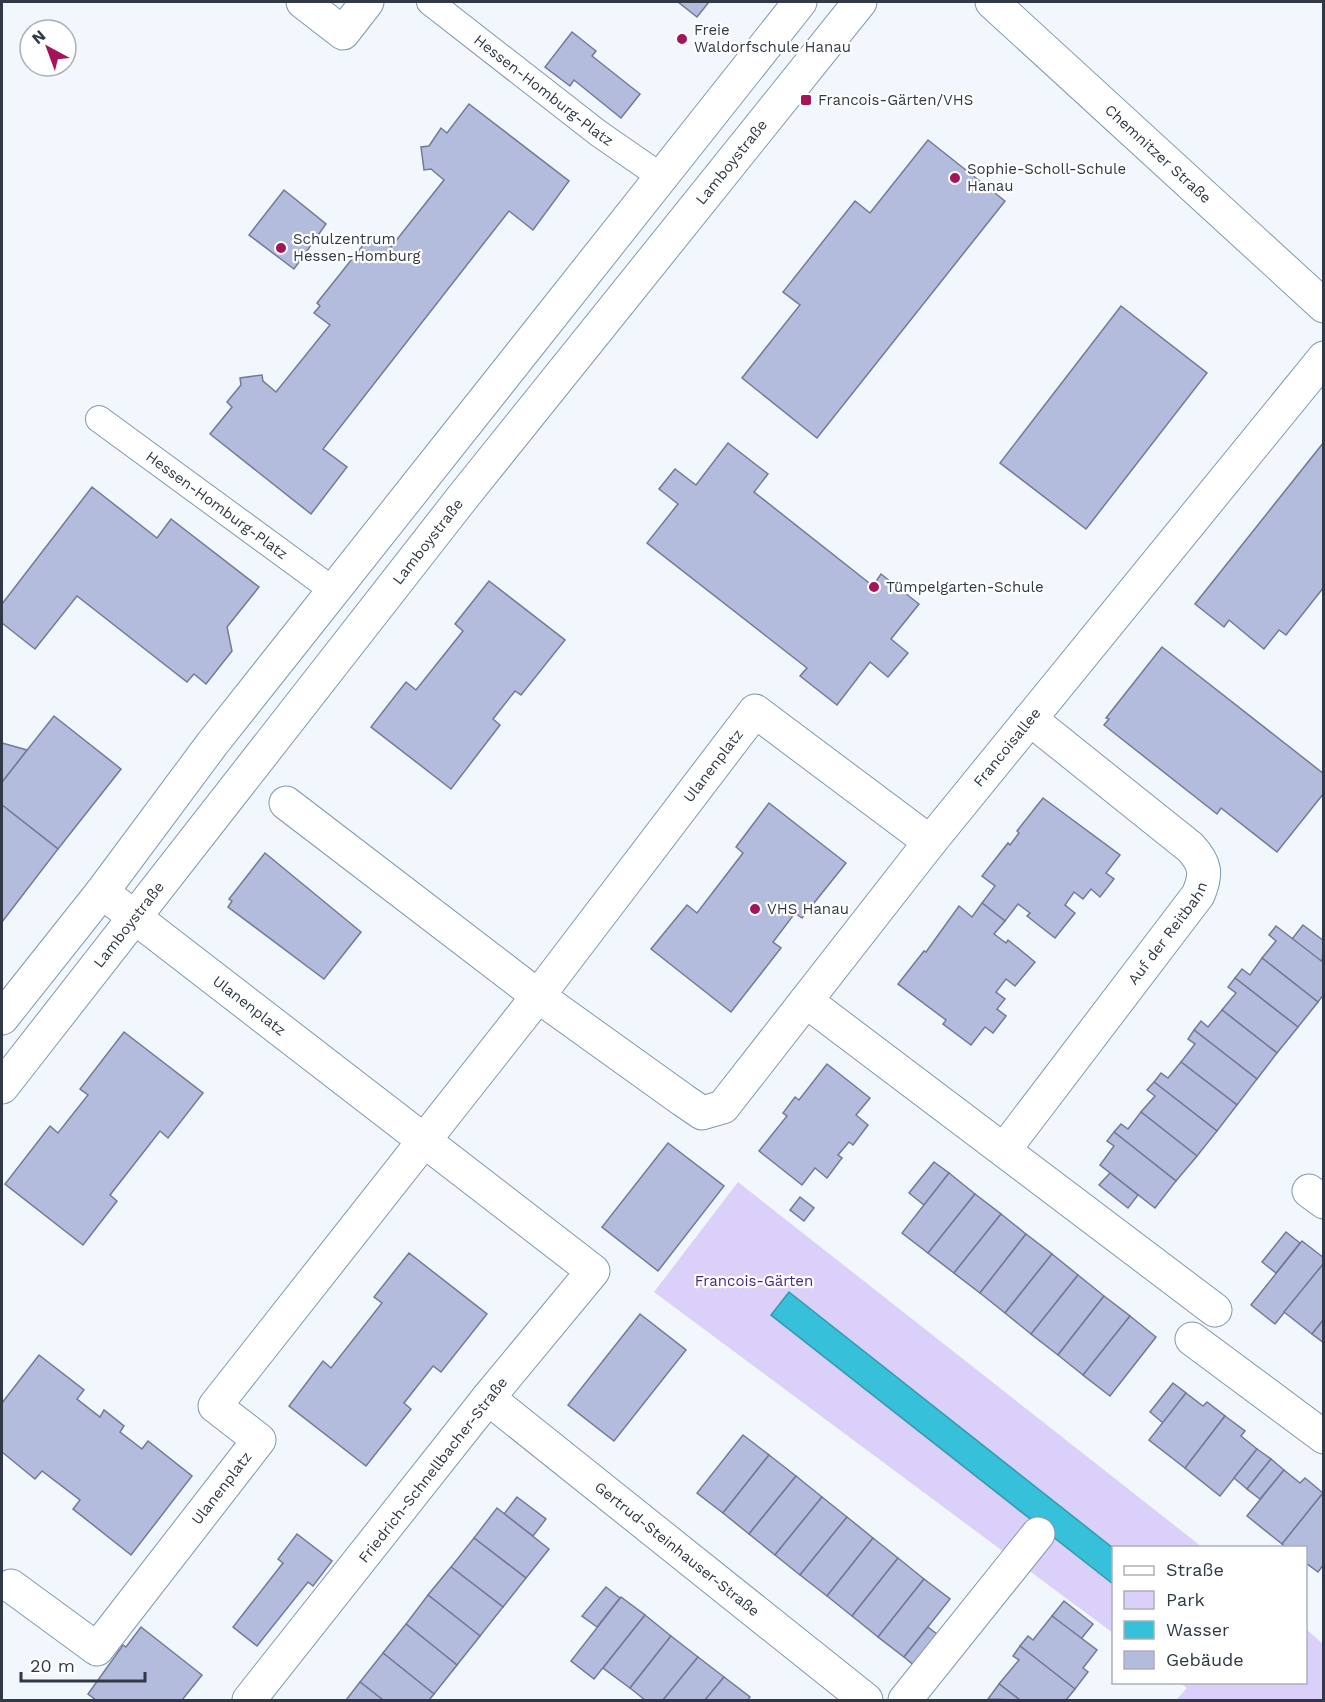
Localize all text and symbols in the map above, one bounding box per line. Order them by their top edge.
north arrow [18,18,78,78]
place label: Freie Waldorfschule Hanau [694,21,851,56]
text: N [28,26,49,48]
street label: Hessen-Homburg-Platz [470,31,617,150]
marker: Freie Waldorfschule Hanau [675,32,689,46]
place label: Francois-Gärten/VHS [818,91,973,109]
marker: Francois-Gärten/VHS [799,93,813,107]
street label: Chemnitzer Straße [1101,101,1215,207]
street label: Lamboystraße [692,116,771,208]
place label: Sophie-Scholl-Schule Hanau [967,160,1126,195]
marker: Sophie-Scholl-Schule Hanau [948,171,962,185]
place label: Schulzentrum Hessen-Homburg [293,230,421,265]
marker: Schulzentrum Hessen-Homburg [274,241,288,255]
street label: Hessen-Homburg-Platz [142,447,291,563]
street label: Lamboystraße [389,495,467,588]
place label: Tümpelgarten-Schule [886,578,1044,596]
marker: Tümpelgarten-Schule [867,580,881,594]
street label: Francoisallee [970,704,1045,791]
street label: Ulanenplatz [680,726,747,806]
street label: Lamboystraße [90,878,168,971]
street label: Auf der Reitbahn [1124,880,1211,988]
place label: VHS Hanau [767,900,849,918]
marker: VHS Hanau [748,902,762,916]
street label: Ulanenplatz [209,972,289,1039]
park label: Francois-Gärten [695,1272,813,1290]
street label: Friedrich-Schnellbacher-Straße [355,1373,511,1567]
street label: Ulanenplatz [188,1448,255,1528]
street label: Gertrud-Steinhauser-Straße [591,1478,763,1620]
legend [1112,1546,1307,1684]
text: Straße [1166,1559,1224,1580]
text: Park [1166,1589,1205,1610]
text: Wasser [1166,1619,1229,1640]
scale bar [21,1645,146,1683]
text: Gebäude [1166,1649,1244,1670]
text: 20 m [30,1655,75,1676]

